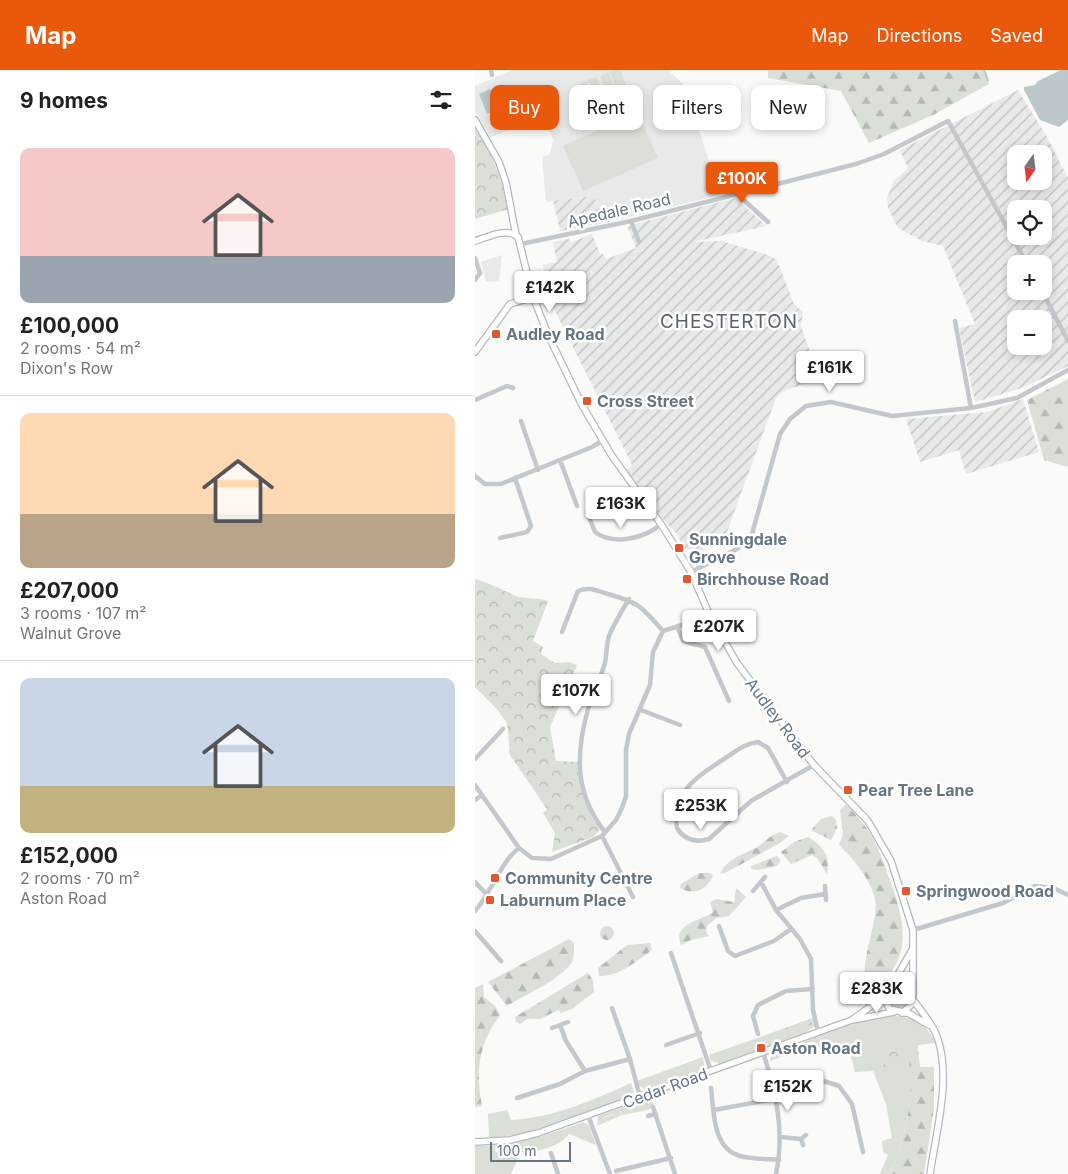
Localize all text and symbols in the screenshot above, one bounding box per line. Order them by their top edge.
text: Map [25,21,76,50]
text: Map [811,25,849,46]
text: Directions [877,25,962,46]
text: Saved [990,25,1043,46]
chip: Buy [490,85,559,130]
chip: Rent [569,85,643,130]
chip: Filters [653,85,741,130]
chip: New [751,85,825,130]
icon: filters [427,86,455,114]
text: 9 homes [20,88,108,113]
north arrow [1007,145,1053,190]
map controls [1007,145,1052,355]
pin: £100K [707,162,777,204]
text: £100K [717,168,767,188]
icon: home [193,180,283,270]
street label: Apedale Road [565,188,673,232]
button: locate [1007,200,1052,245]
button: + [1007,255,1052,300]
pin: £142K [515,270,585,313]
text: £142K [525,277,575,297]
district label: CHESTERTON [660,310,798,333]
button: − [1007,310,1052,355]
text: £100,000 [20,313,119,338]
place label: Audley Road [506,324,605,344]
marker: Audley Road [490,328,502,340]
text: 2 rooms · 54 m² [20,338,141,358]
pin: £161K [795,350,865,393]
text: £161K [807,357,853,377]
text: Dixon's Row [20,358,113,378]
place label: Cross Street [597,391,694,411]
marker: Cross Street [581,395,593,407]
icon: home [193,446,283,536]
pin: £163K [586,486,656,529]
text: £163K [596,493,646,513]
place label: Sunningdale Grove [689,529,787,567]
marker: Sunningdale Grove [673,542,685,554]
place label: Birchhouse Road [697,569,829,589]
marker: Birchhouse Road [681,573,693,585]
text: £207,000 [20,578,119,603]
text: 3 rooms · 107 m² [20,603,146,623]
pin: £207K [684,610,754,652]
text: £207K [693,616,745,636]
text: Walnut Grove [20,623,121,643]
pin: £107K [541,674,611,716]
street label: Audley Road [741,674,815,762]
text: £107K [552,680,600,700]
icon: home [193,711,283,801]
place label: Pear Tree Lane [858,780,974,800]
marker: Pear Tree Lane [842,784,854,796]
pin: £253K [666,788,736,831]
text: £253K [675,795,727,815]
text: £152,000 [20,843,118,868]
text: 2 rooms · 70 m² [20,868,140,888]
place label: Community Centre [505,868,653,888]
marker: Community Centre [489,872,501,884]
place label: Springwood Road [916,881,1054,901]
marker: Springwood Road [900,885,912,897]
text: Aston Road [20,888,107,908]
place label: Laburnum Place [500,890,626,910]
marker: Laburnum Place [484,894,496,906]
pin: £283K [842,972,912,1014]
text: £283K [851,978,903,998]
place label: Aston Road [771,1038,861,1058]
marker: Aston Road [755,1042,767,1054]
street label: Cedar Road [620,1063,710,1113]
pin: £152K [753,1070,823,1112]
text: £152K [764,1076,812,1096]
scale bar [490,1139,571,1162]
text: 100 m [497,1142,537,1159]

